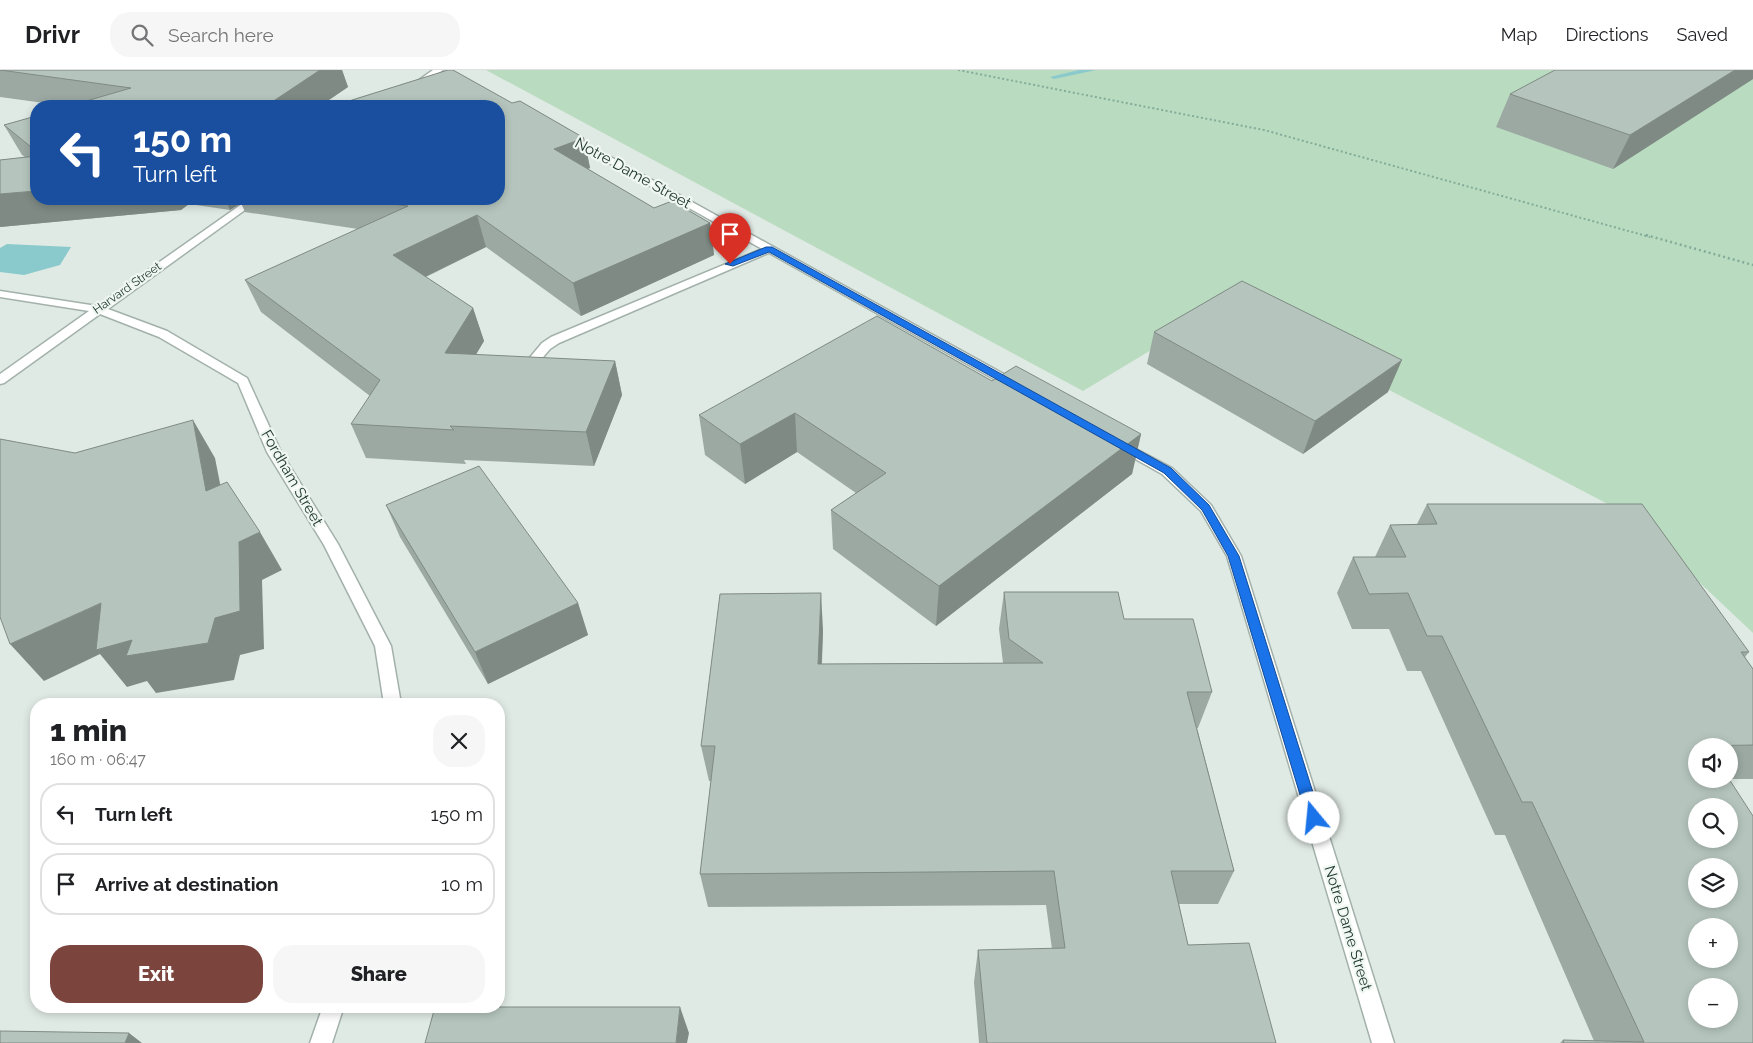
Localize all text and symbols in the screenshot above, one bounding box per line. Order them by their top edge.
search box [110,12,460,57]
text: Drivr [25,20,80,49]
icon: search [128,21,156,49]
text: Search here [168,24,274,46]
text: Map [1501,24,1537,45]
text: Directions [1565,24,1649,45]
text: Saved [1677,24,1728,45]
text: 150 m [133,119,232,160]
icon: left [50,120,115,185]
street label: Notre Dame Street [572,134,694,212]
text: Turn left [133,161,217,187]
pin [709,213,751,264]
icon: arrive [716,220,744,248]
street label: Harvard Street [90,259,164,317]
street label: Fordham Street [257,427,327,529]
text: 1 min [50,713,127,748]
button: close [433,715,485,767]
map controls [1688,738,1738,1028]
button: sound [1688,738,1738,788]
text: 160 m · 06:47 [50,750,146,769]
position arrow [1287,791,1339,843]
button: search [1688,798,1738,848]
icon: left [52,800,80,828]
text: Turn left [95,803,172,825]
text: 150 m [431,803,483,825]
button: layers [1688,858,1738,908]
street label: Notre Dame Street [1320,863,1376,993]
icon: arrive [52,870,80,898]
text: Arrive at destination [95,873,279,895]
text: 10 m [441,873,483,895]
button: + [1688,918,1738,968]
button: Exit [50,945,263,1003]
button: Share [273,945,485,1003]
button: − [1688,978,1738,1028]

